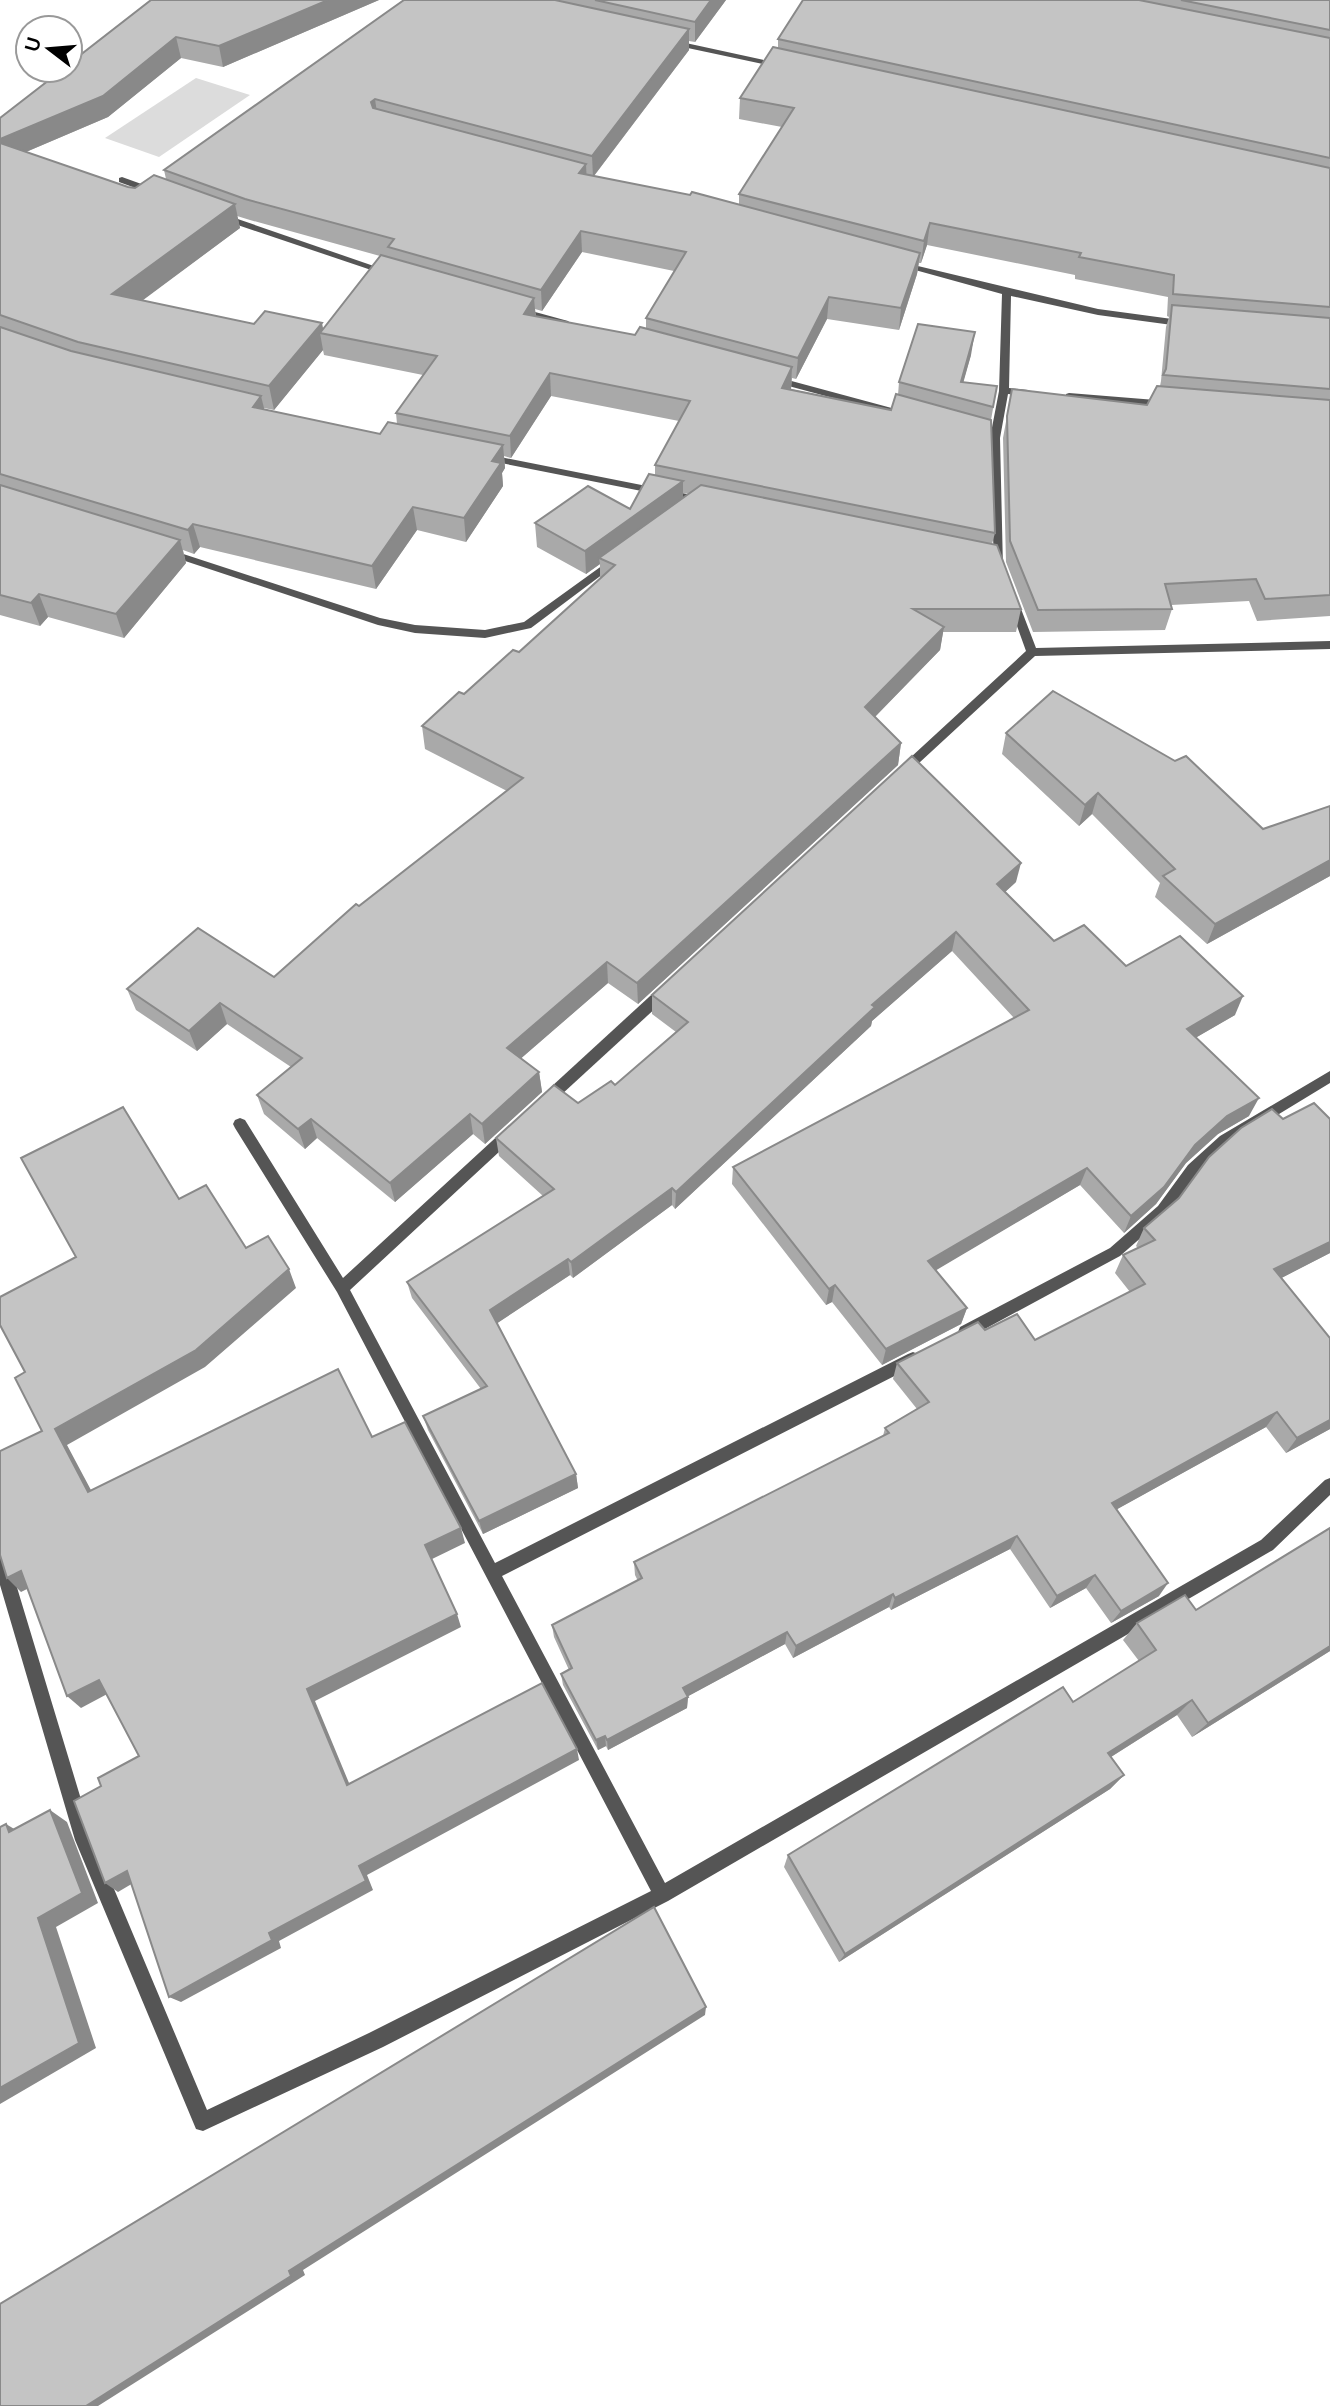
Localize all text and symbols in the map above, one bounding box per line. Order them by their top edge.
north arrow [14,14,84,84]
text: U [19,34,45,54]

